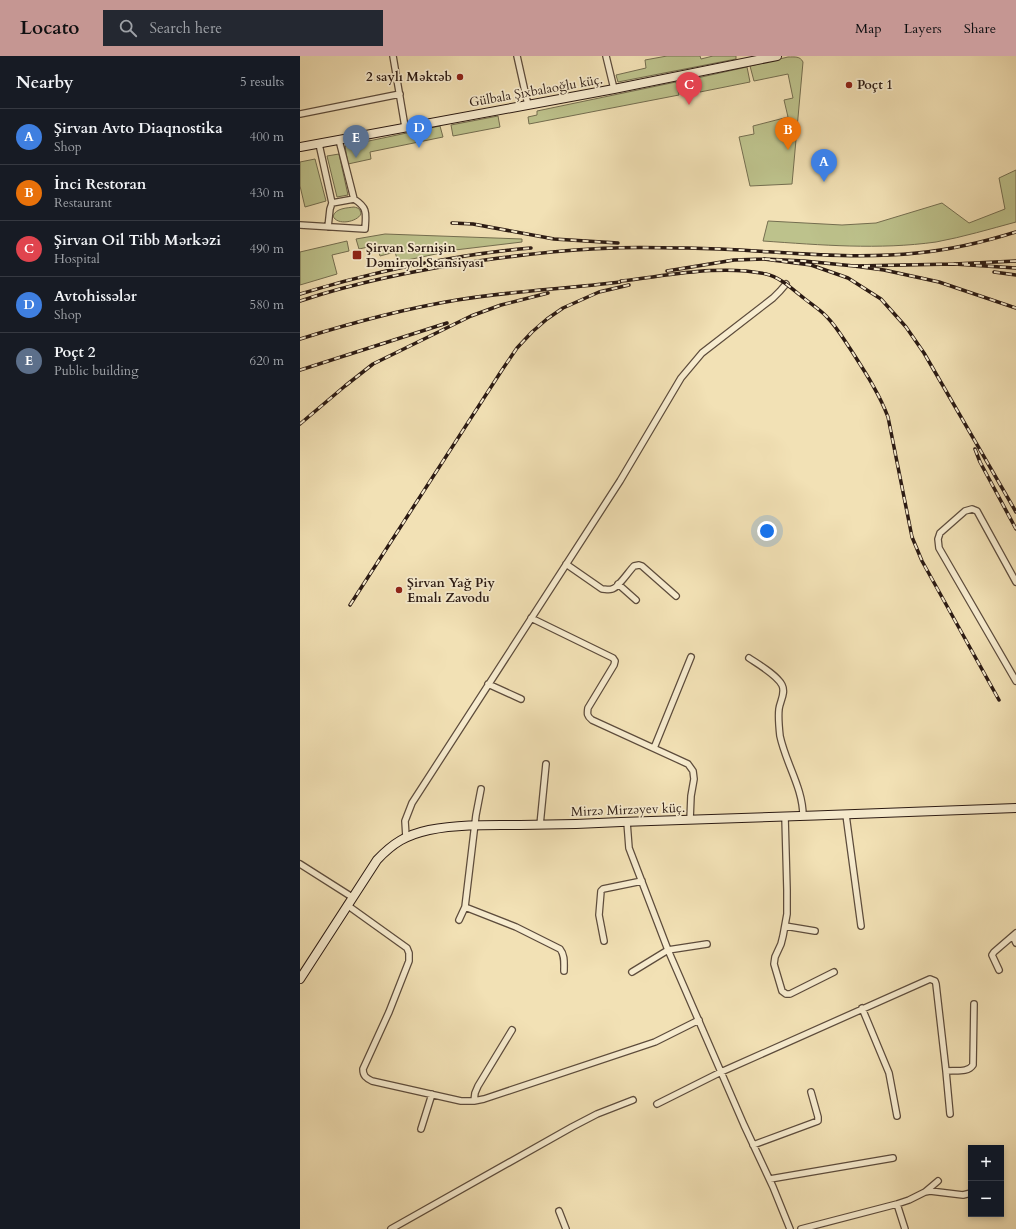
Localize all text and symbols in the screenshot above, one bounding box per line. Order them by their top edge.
search box [103,10,383,46]
text: Locato [20,15,79,41]
icon: search [117,17,139,39]
text: Search here [149,18,222,38]
text: Map [855,19,882,38]
text: Layers [904,19,942,38]
text: Share [964,19,996,38]
place label: 2 saylı Məktəb [366,68,452,86]
street label: Gülbala Şıxbalaoğlu küç. [468,70,604,112]
text: Nearby [16,71,73,94]
marker: 2 saylı Məktəb [455,72,465,82]
pin: C [676,72,702,105]
text: 5 results [240,73,284,91]
place label: Poçt 1 [857,76,893,94]
marker: Poçt 1 [844,80,854,90]
pin: D [406,115,432,148]
pin: B [775,117,801,150]
text: Şirvan Avto Diaqnostika [54,118,223,138]
pin: E [343,125,369,158]
text: A [24,128,34,146]
text: 400 m [250,128,284,146]
text: Shop [54,138,82,156]
pin: A [811,149,837,182]
text: İnci Restoran [54,174,147,194]
text: B [24,184,34,202]
text: 430 m [250,184,284,202]
text: Restaurant [54,194,112,212]
text: Şirvan Oil Tibb Mərkəzi [54,230,221,250]
place label: Şirvan Sərnişin Dəmiryol Stansiyası [366,239,484,272]
text: C [24,240,34,258]
text: 490 m [250,240,284,258]
marker: Şirvan Sərnişin Dəmiryol Stansiyası [351,249,363,261]
text: Hospital [54,250,100,268]
text: Avtohissələr [54,286,137,306]
text: D [23,296,35,314]
text: 580 m [250,296,284,314]
text: Shop [54,306,82,324]
text: Poçt 2 [54,342,95,362]
text: E [25,352,33,370]
text: 620 m [250,352,284,370]
text: Public building [54,362,139,380]
your location [757,521,777,541]
place label: Şirvan Yağ Piy Emalı Zavodu [407,574,495,607]
marker: Şirvan Yağ Piy Emalı Zavodu [394,585,404,595]
street label: Mirzə Mirzəyev küç. [571,799,685,821]
map controls [968,1145,1004,1217]
button: + [968,1145,1004,1181]
button: − [968,1181,1004,1217]

